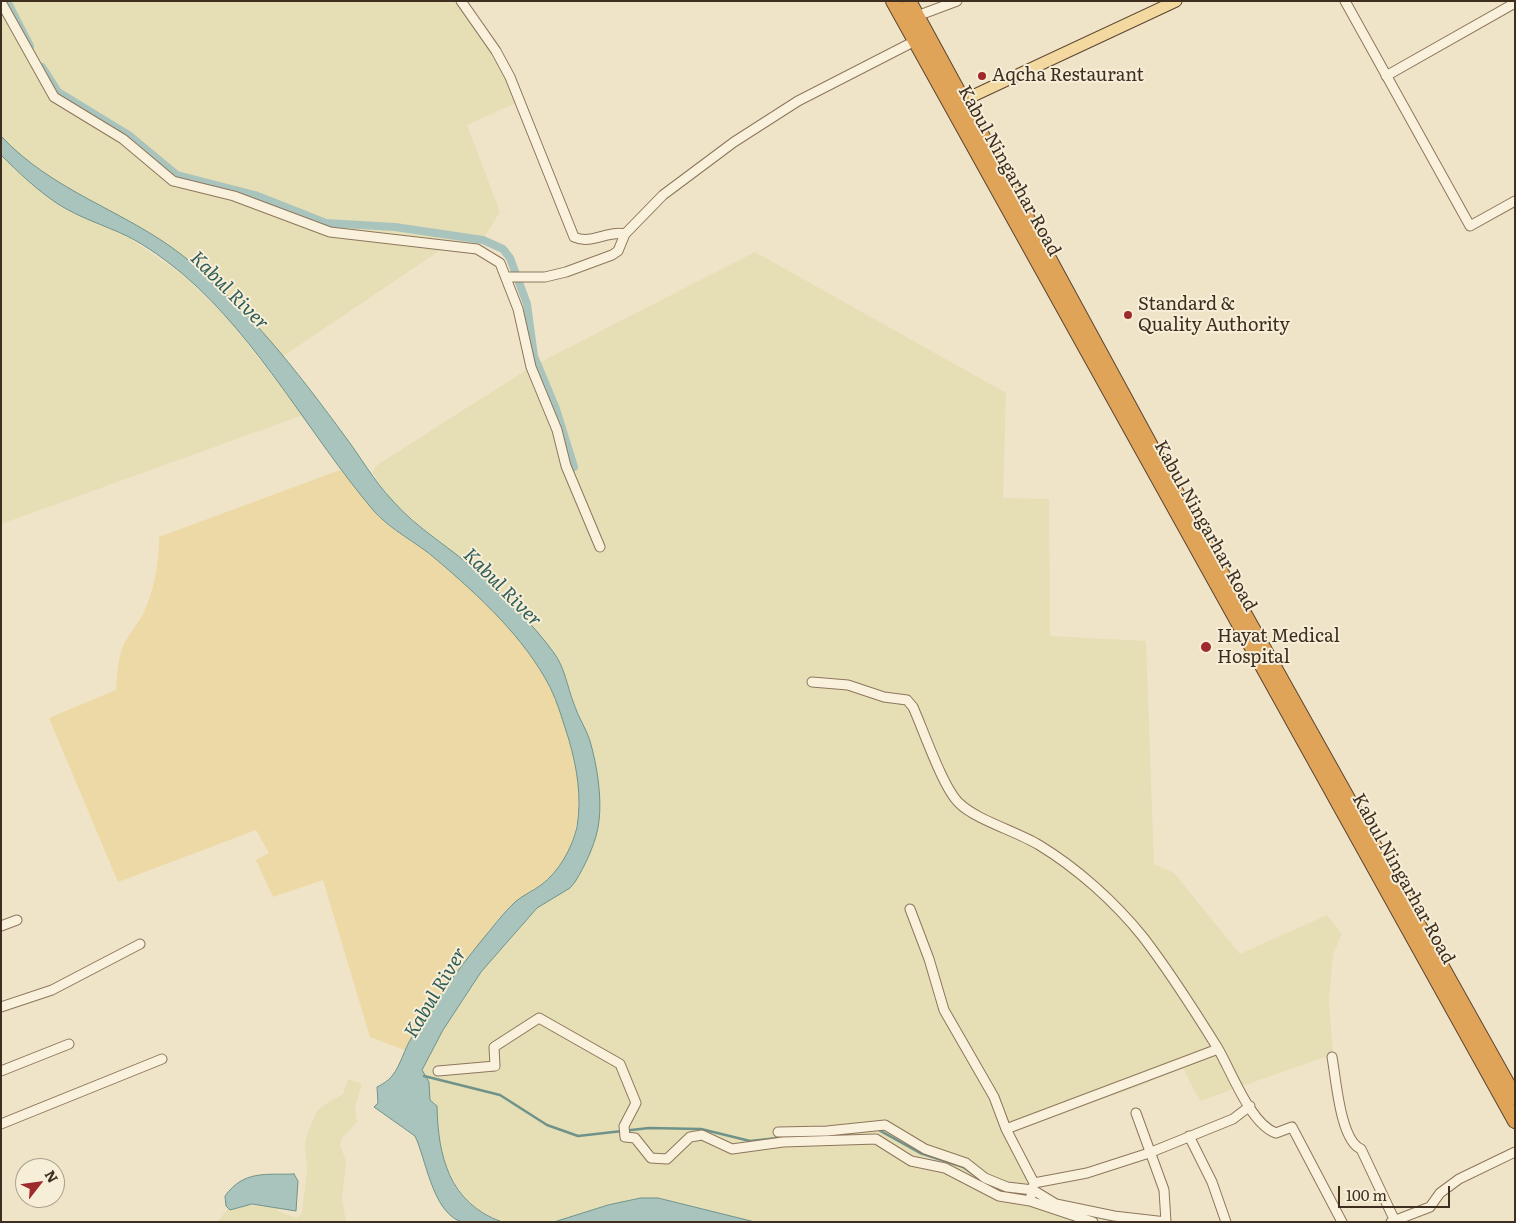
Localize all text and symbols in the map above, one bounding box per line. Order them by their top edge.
place label: Aqcha Restaurant [992,65,1144,87]
marker: Aqcha Restaurant [976,70,988,82]
street label: Kabul Ningarhar Road [953,82,1065,260]
water label: Kabul River [185,247,273,335]
place label: Standard & Quality Authority [1138,294,1290,336]
marker: Standard & Quality Authority [1122,309,1134,321]
street label: Kabul Ningarhar Road [1149,437,1261,615]
water label: Kabul River [458,544,546,632]
place label: Hayat Medical Hospital [1217,626,1340,669]
marker: Hayat Medical Hospital [1199,640,1213,654]
street label: Kabul Ningarhar Road [1347,790,1459,968]
water label: Kabul River [400,944,472,1042]
north arrow [15,1158,65,1208]
text: N [41,1166,64,1186]
scale bar [1341,1176,1454,1208]
text: 100 m [1346,1183,1387,1206]

